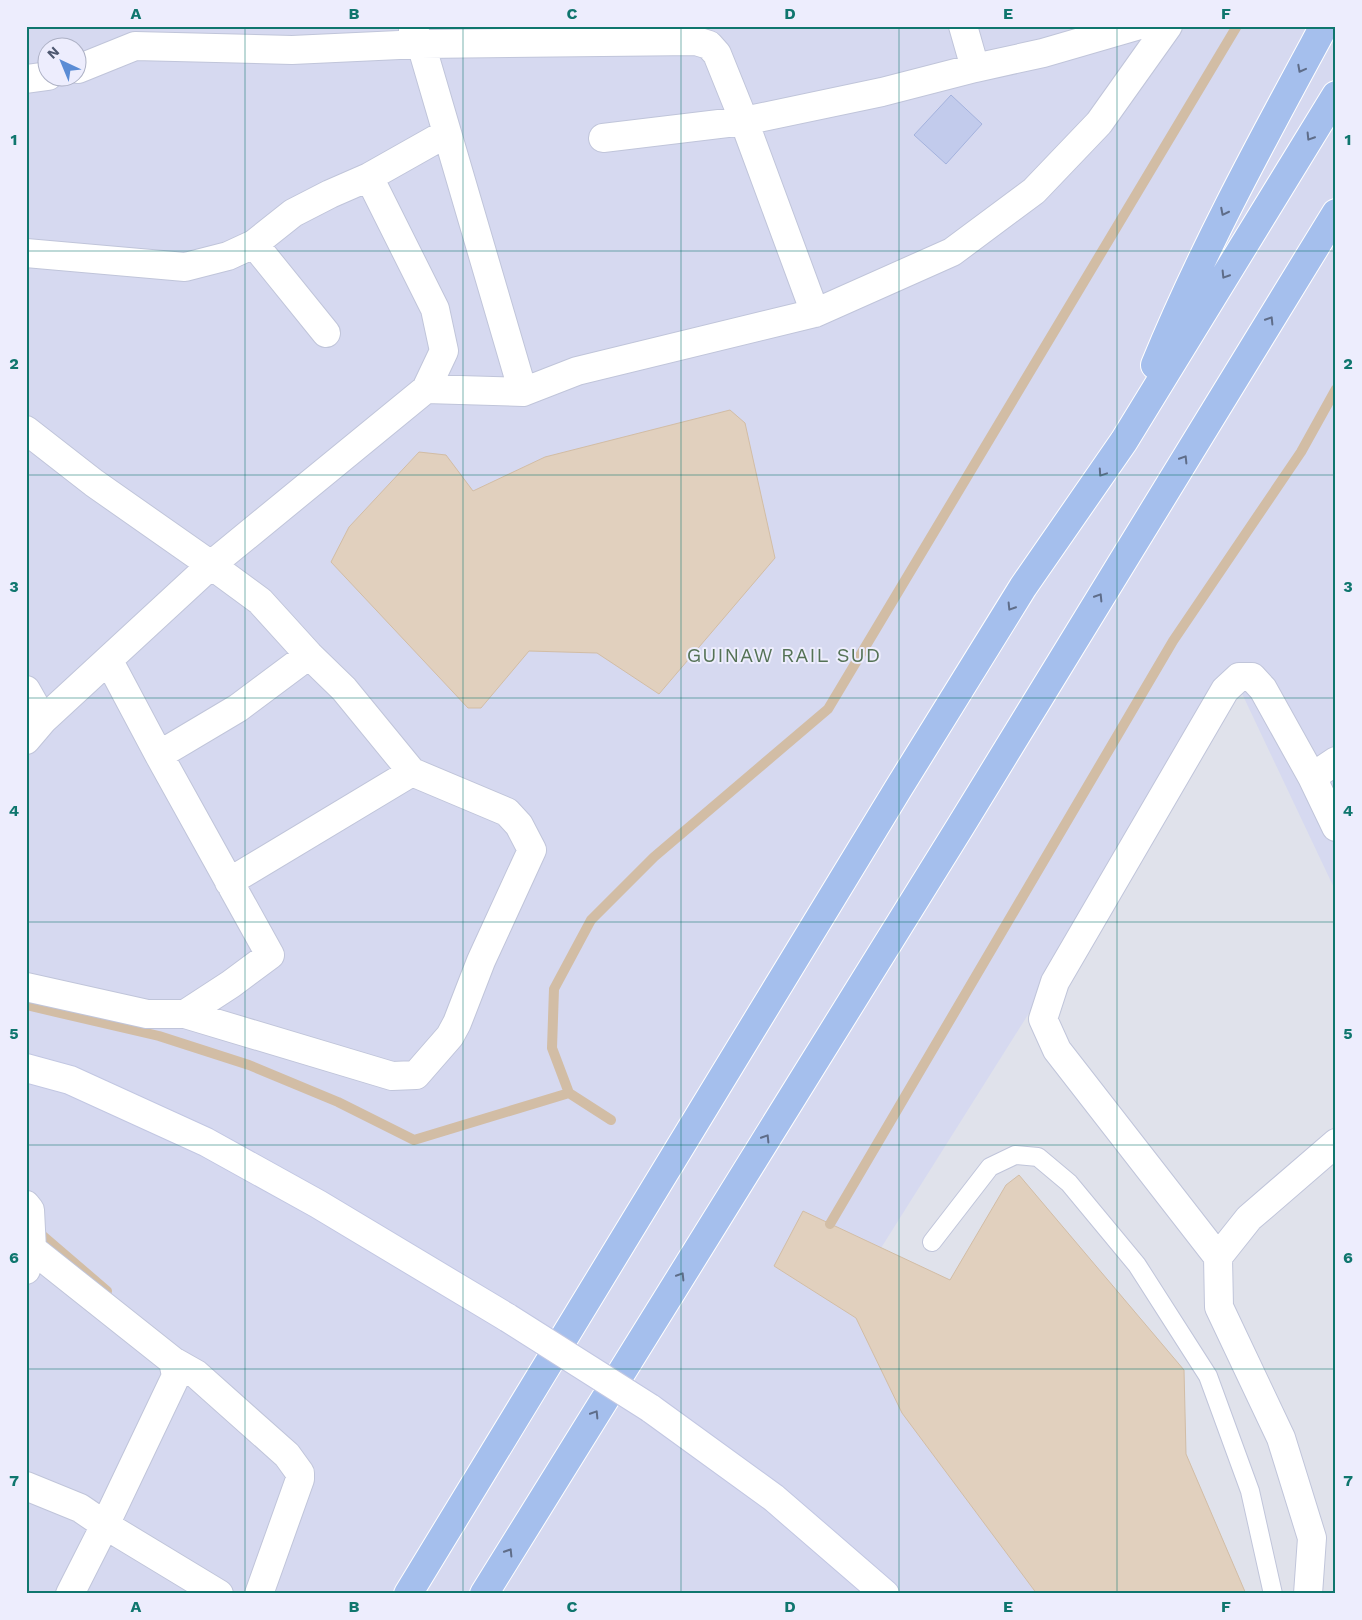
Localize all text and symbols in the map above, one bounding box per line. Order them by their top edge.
text: A [131,4,142,23]
text: B [349,4,360,23]
text: C [567,4,578,23]
text: D [784,4,796,23]
text: E [1003,4,1013,23]
text: F [1221,4,1231,23]
north arrow [38,38,88,88]
text: N [44,43,62,62]
one-way arrow [1297,64,1307,73]
text: 1 [11,130,17,149]
text: 1 [1345,130,1351,149]
one-way arrow [1307,132,1317,141]
one-way arrow [1220,207,1230,216]
one-way arrow [1222,270,1232,279]
one-way arrow [1263,317,1273,326]
text: 2 [9,354,19,373]
text: 2 [1343,354,1353,373]
one-way arrow [1178,455,1188,464]
one-way arrow [1099,467,1108,476]
text: 3 [9,577,19,596]
text: 3 [1343,577,1353,596]
one-way arrow [1093,594,1103,603]
one-way arrow [1008,602,1017,611]
district label: GUINAW RAIL SUD [687,643,881,667]
text: 4 [9,801,19,820]
text: 4 [1343,801,1353,820]
text: 5 [9,1024,19,1043]
text: 5 [1343,1024,1353,1043]
one-way arrow [760,1135,770,1144]
text: 6 [9,1248,19,1267]
text: 6 [1343,1248,1353,1267]
one-way arrow [674,1273,684,1282]
one-way arrow [589,1411,599,1420]
text: 7 [9,1471,19,1490]
text: 7 [1343,1471,1353,1490]
one-way arrow [503,1549,513,1558]
text: A [131,1597,142,1616]
text: B [349,1597,360,1616]
text: C [567,1597,578,1616]
text: D [784,1597,796,1616]
text: E [1003,1597,1013,1616]
text: F [1221,1597,1231,1616]

